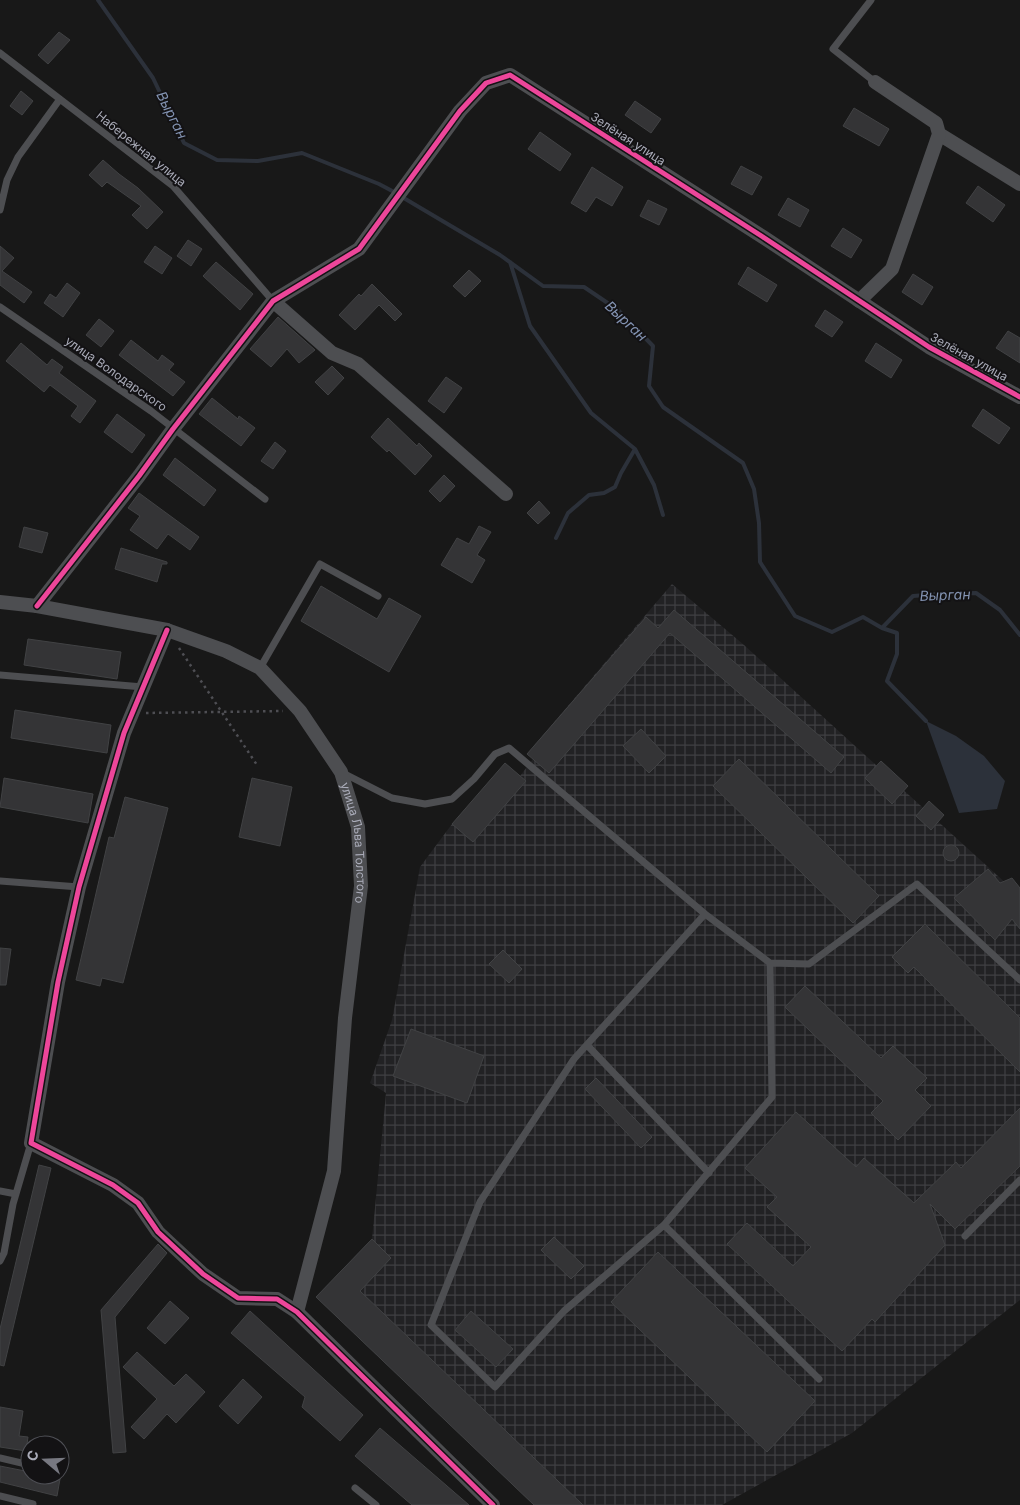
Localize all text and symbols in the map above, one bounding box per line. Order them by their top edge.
water label: Вырган [153,88,192,141]
street label: Набережная улица [93,108,189,190]
street label: Зелёная улица [588,109,669,168]
water label: Вырган [602,297,651,344]
street label: Зелёная улица [928,329,1011,384]
street label: улица Володарского [63,333,170,414]
water label: Вырган [919,585,971,604]
street label: улица Льва Толстого [338,780,369,904]
north arrow [20,1435,70,1485]
text: С [23,1448,42,1463]

